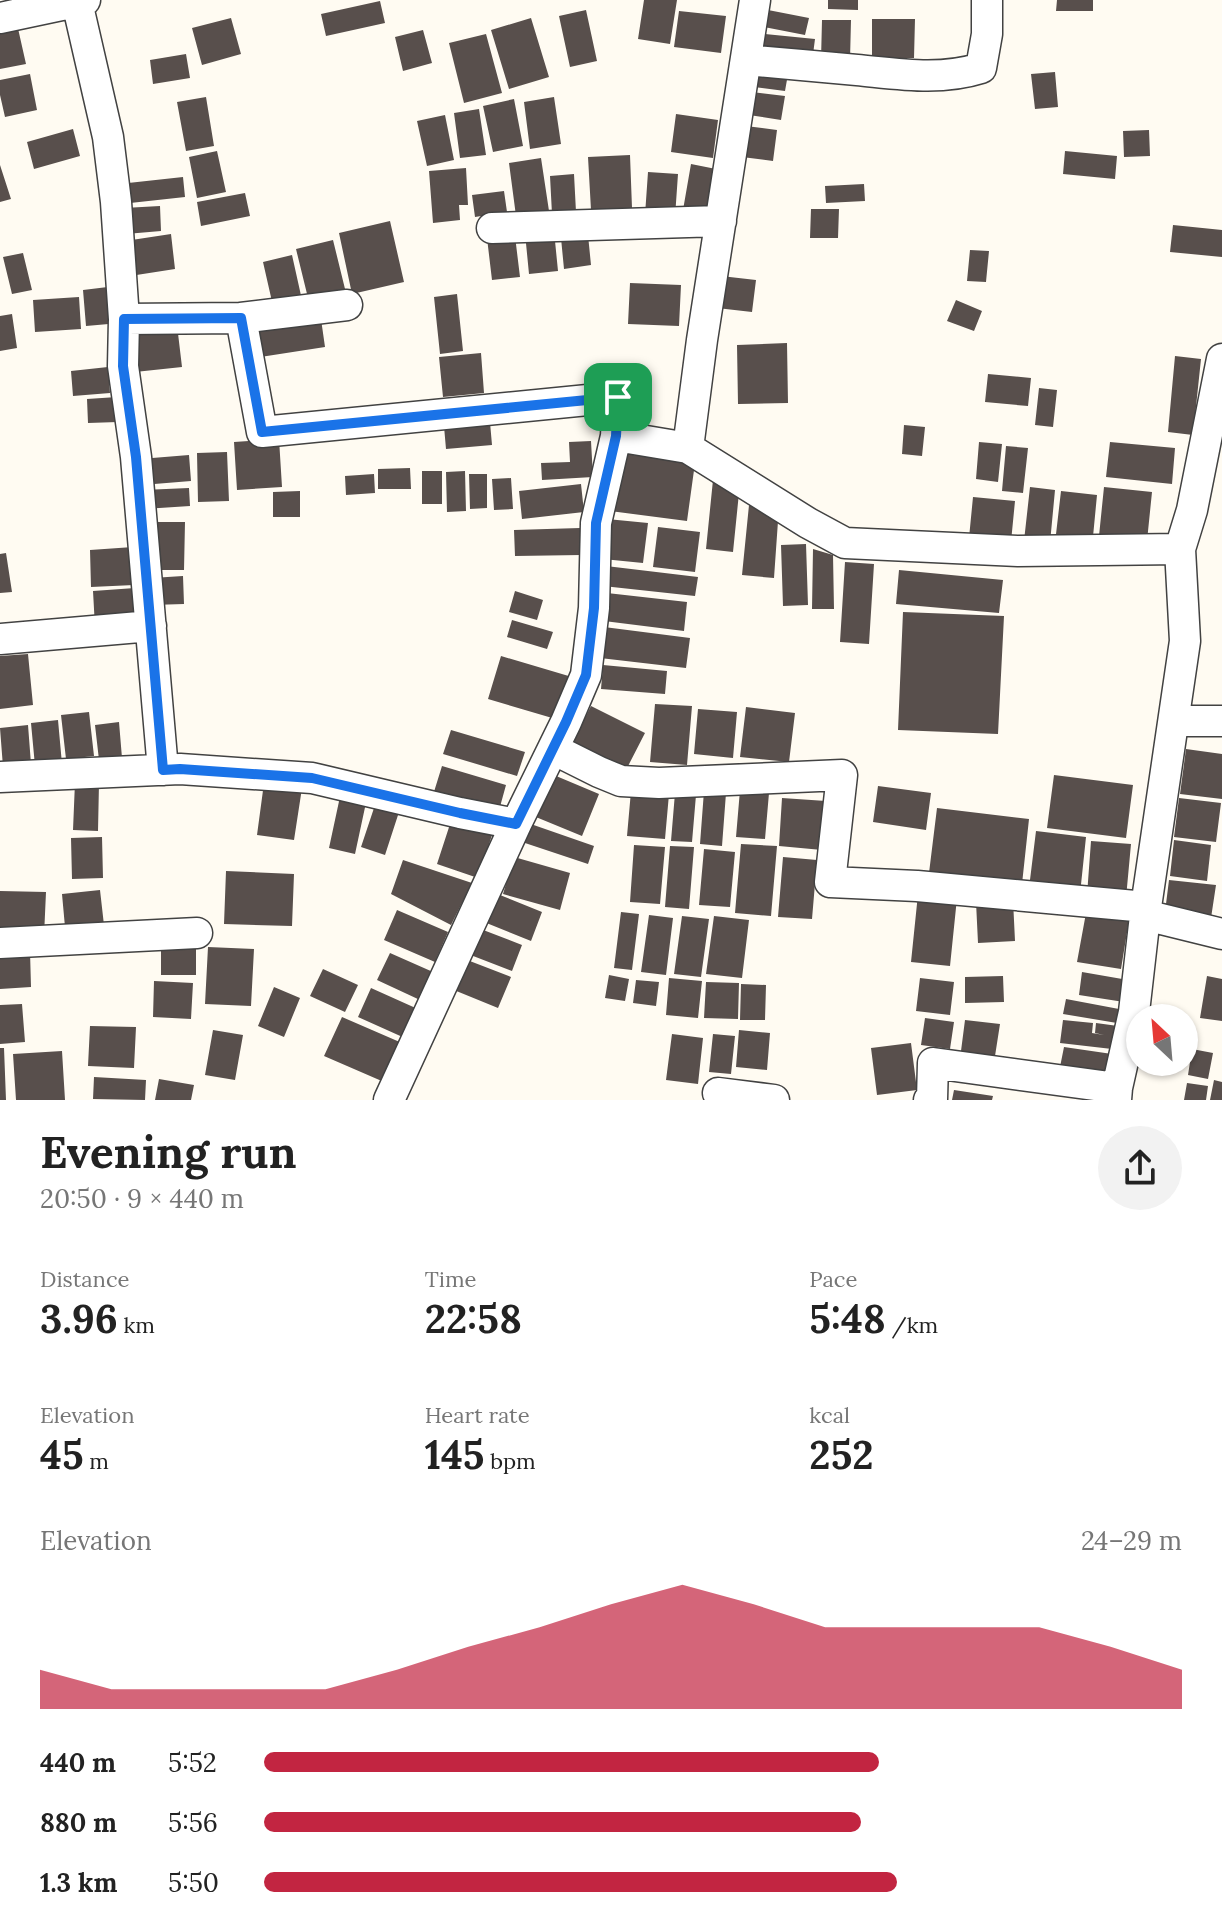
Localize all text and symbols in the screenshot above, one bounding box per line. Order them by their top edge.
pin [584,363,652,431]
icon: arrive [596,375,640,419]
north arrow [1126,1004,1198,1076]
map controls [1126,1004,1198,1076]
text: Evening run [40,1124,297,1180]
button: share [1098,1126,1182,1210]
text: 20:50 · 9 × 440 m [40,1182,244,1215]
text: Distance [40,1265,130,1293]
text: Time [425,1265,477,1293]
text: Pace [809,1265,857,1293]
text: 3.96 [40,1293,118,1344]
text: 22:58 [425,1293,522,1344]
text: 5:48 [809,1293,886,1344]
text: km [118,1311,155,1339]
text: /km [886,1311,938,1339]
text: Elevation [40,1401,135,1429]
text: Heart rate [425,1401,530,1429]
text: kcal [809,1401,850,1429]
text: 45 [40,1429,83,1480]
text: 145 [425,1429,484,1480]
text: 252 [809,1429,874,1480]
text: m [83,1447,109,1475]
text: bpm [484,1447,536,1475]
text: Elevation [40,1524,152,1557]
text: 24–29 m [1081,1524,1182,1557]
text: 440 m [40,1746,116,1779]
text: 5:52 [168,1746,217,1779]
text: 880 m [40,1806,117,1839]
text: 5:56 [168,1806,218,1839]
text: 1.3 km [40,1866,117,1899]
text: 5:50 [168,1866,219,1899]

